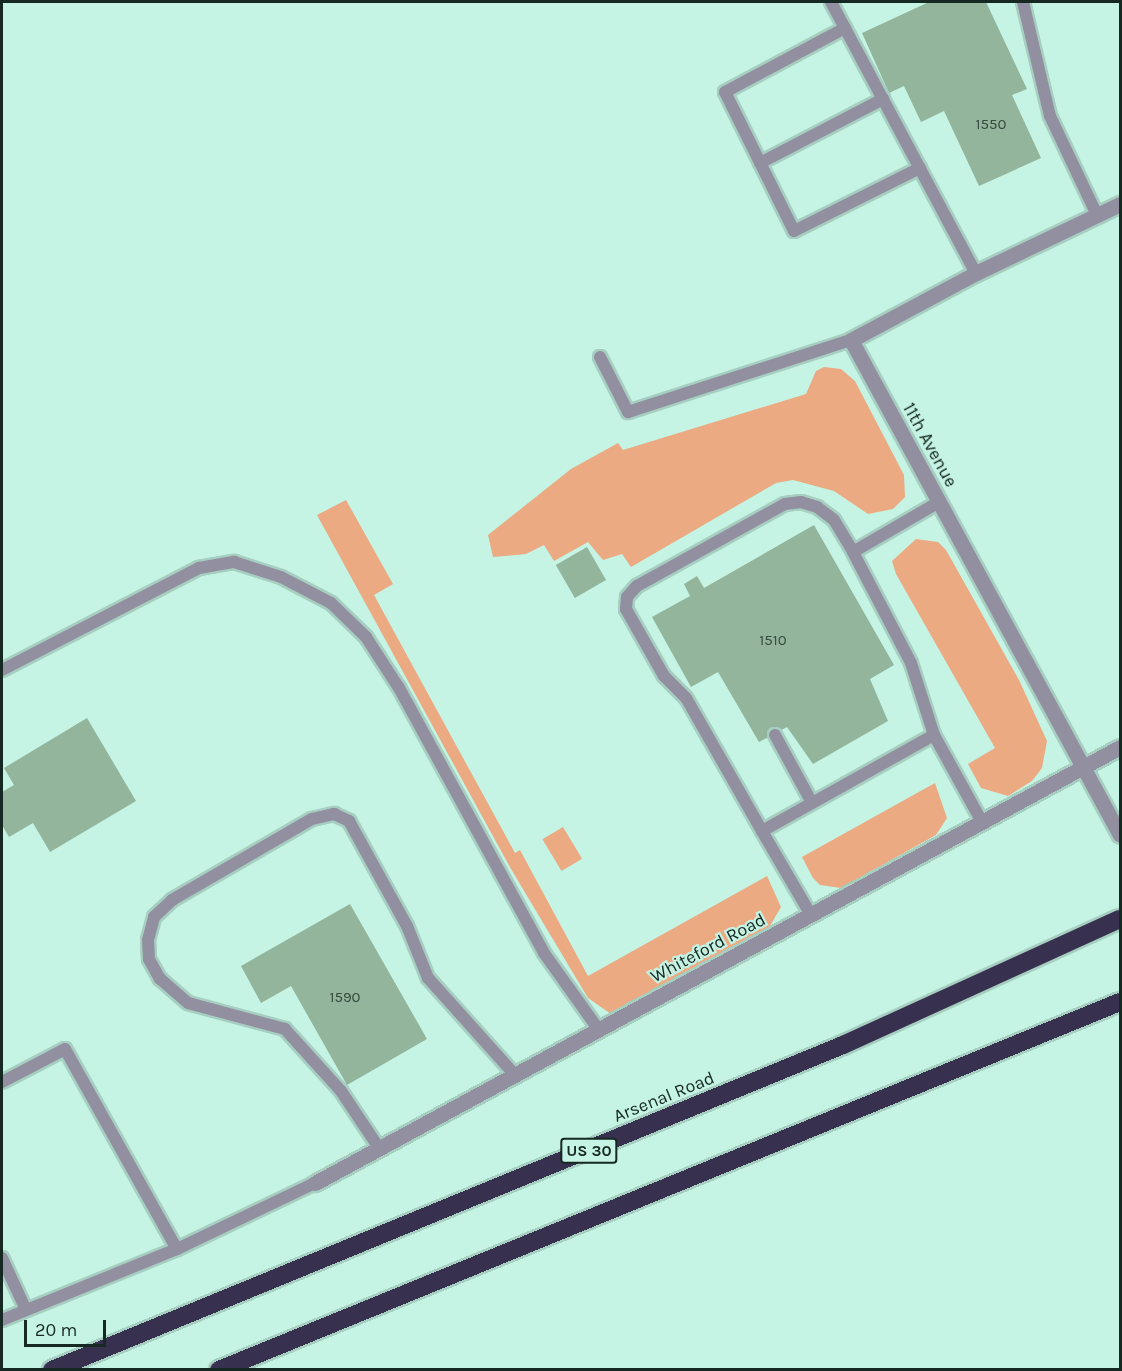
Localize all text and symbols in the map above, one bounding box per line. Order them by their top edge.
house number: 1550 [976,116,1006,134]
street label: 11th Avenue [898,399,962,491]
house number: 1510 [759,632,787,650]
street label: Whiteford Road [647,909,769,987]
house number: 1590 [329,989,361,1007]
street label: Arsenal Road [610,1067,718,1127]
road number: US 30 [559,1138,619,1164]
scale bar [27,1308,110,1346]
text: 20 m [35,1319,77,1341]

